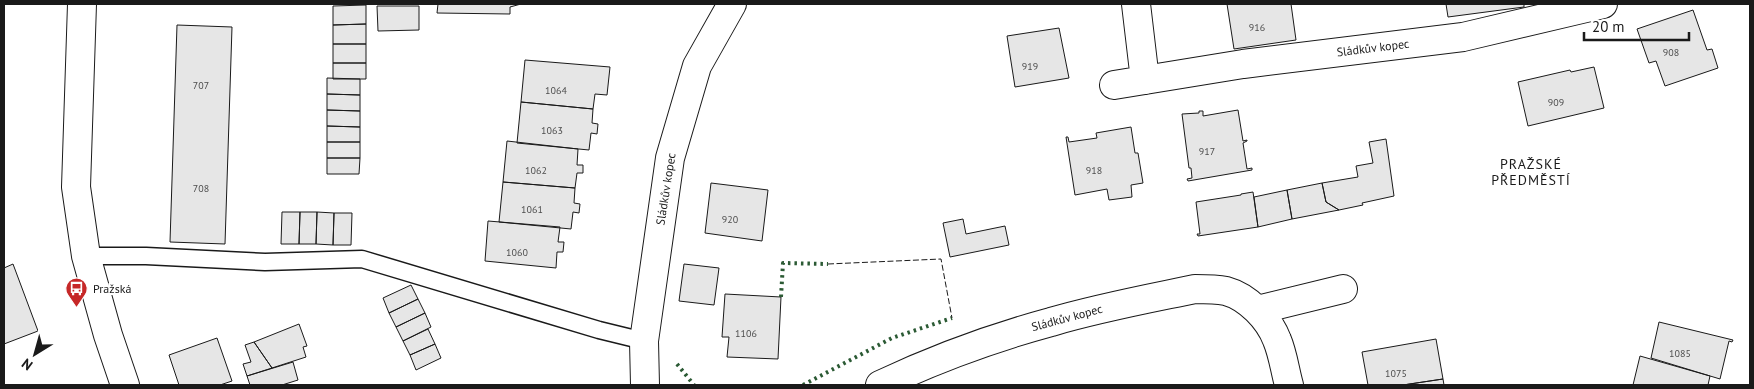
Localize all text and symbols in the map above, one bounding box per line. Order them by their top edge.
scale bar [1584,10,1689,42]
text: 20 m [1592,17,1625,36]
house number: 916 [1249,21,1265,34]
street label: Sládkův kopec [1336,36,1411,59]
house number: 908 [1663,46,1679,59]
house number: 919 [1022,60,1038,73]
house number: 707 [193,79,209,92]
house number: 1064 [545,84,567,97]
house number: 909 [1548,96,1564,109]
house number: 1063 [541,124,563,137]
house number: 917 [1199,145,1215,158]
street label: Sládkův kopec [652,151,679,226]
district label: PRAŽSKÉ PŘEDMĚSTÍ [1491,155,1571,189]
house number: 1062 [525,164,547,177]
house number: 918 [1086,164,1102,177]
house number: 708 [193,182,209,195]
house number: 1061 [521,203,543,216]
house number: 920 [722,213,739,226]
house number: 1060 [506,246,528,259]
bus stop icon: Pražská [65,277,89,308]
place label: Pražská [93,281,131,296]
street label: Sládkův kopec [1030,301,1105,334]
house number: 1106 [735,327,757,340]
north arrow [10,329,60,379]
house number: 1085 [1669,347,1691,360]
text: N [18,354,36,374]
house number: 1075 [1385,367,1407,380]

